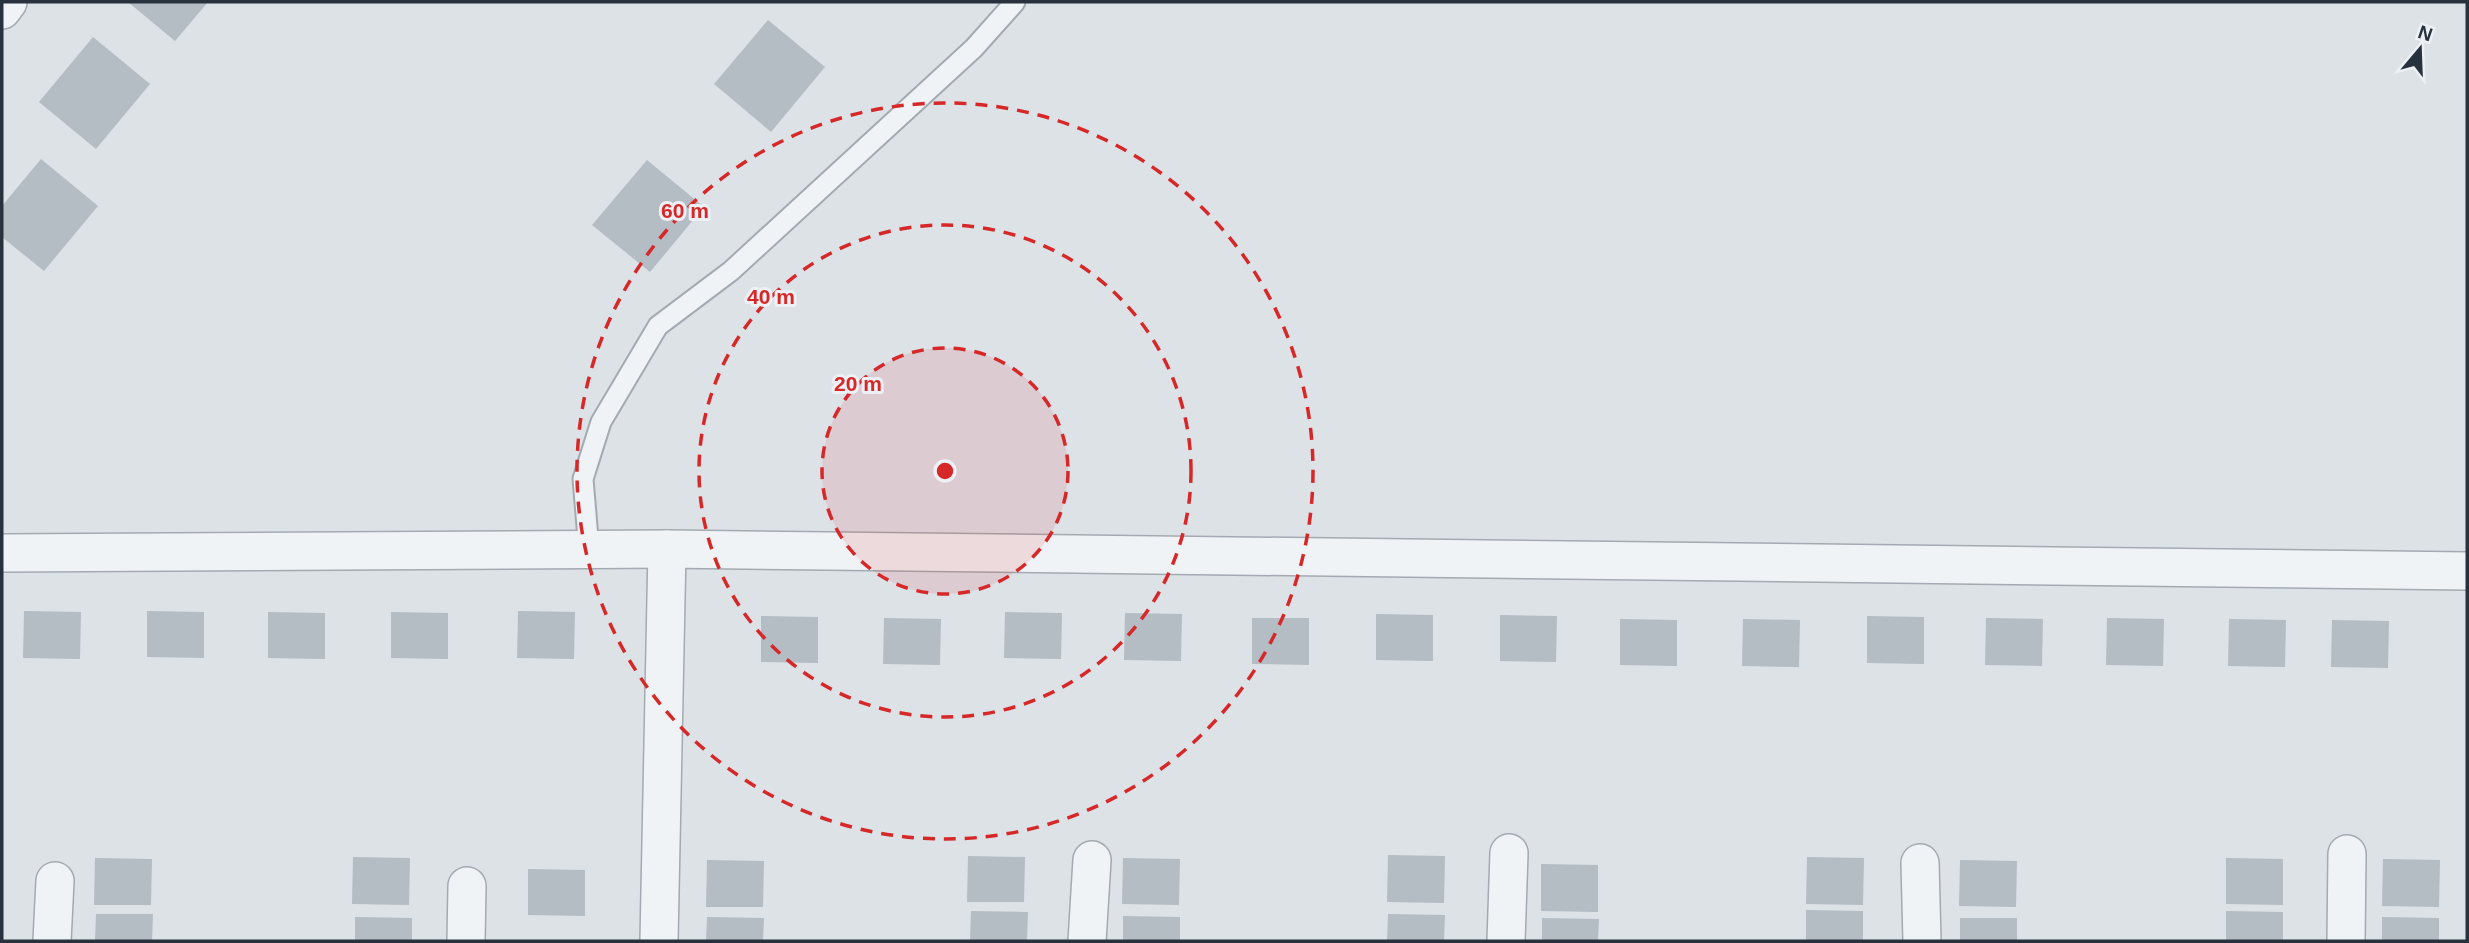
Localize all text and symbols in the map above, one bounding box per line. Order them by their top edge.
north arrow [2385,14,2455,84]
text: N [2415,21,2435,46]
text: 60 m [661,199,709,222]
text: 40 m [747,285,795,308]
text: 20 m [834,372,882,395]
centre of rings [933,459,957,483]

